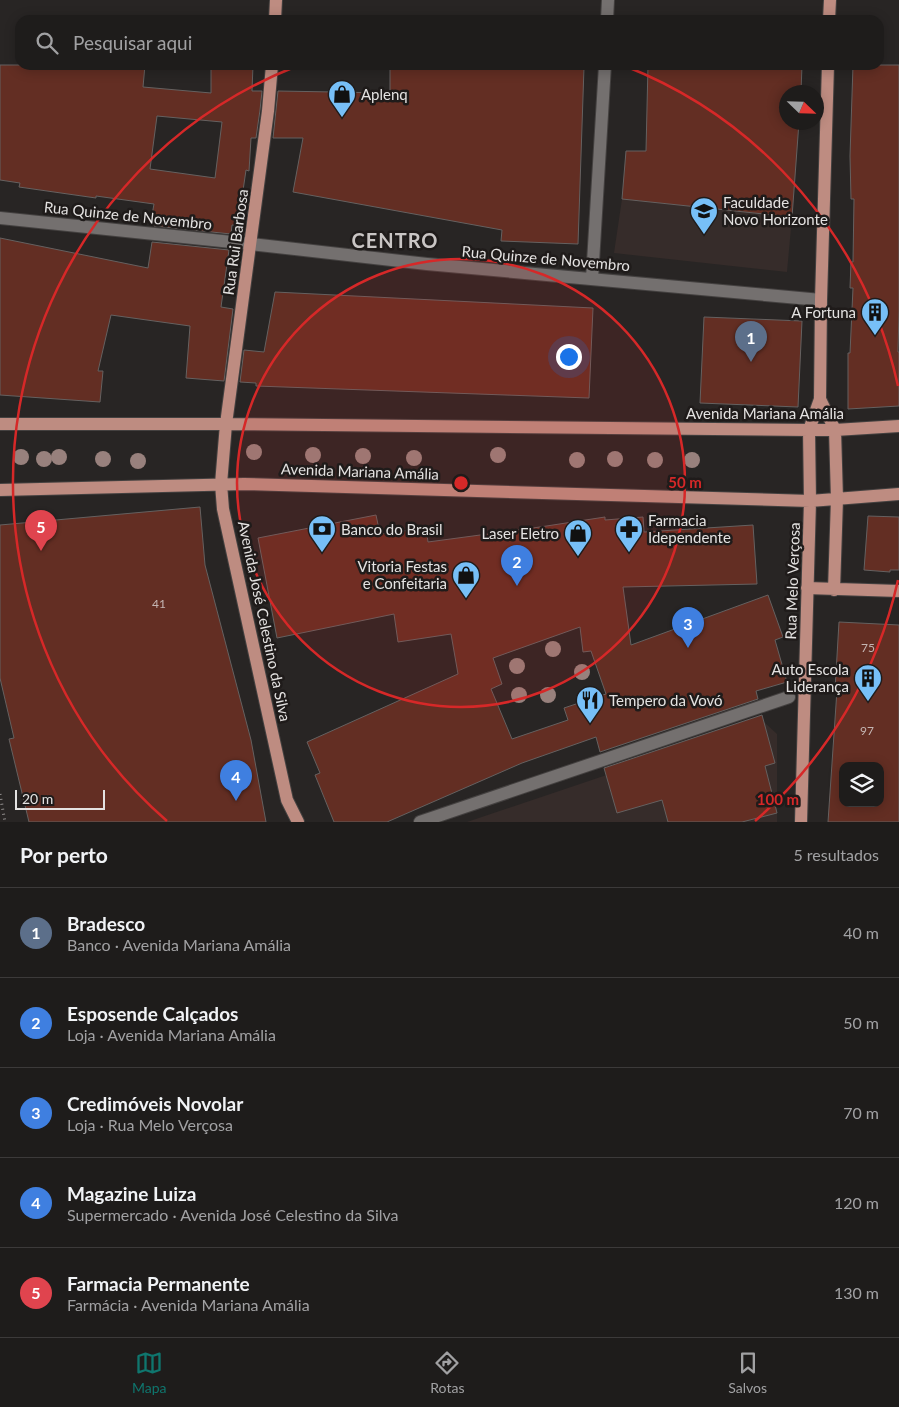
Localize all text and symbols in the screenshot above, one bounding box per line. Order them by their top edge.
search box [15,15,884,70]
icon: search [33,29,61,57]
text: Pesquisar aqui [73,31,192,54]
shop icon: Aplenq [327,79,357,118]
place label: Aplenq [361,85,408,103]
north arrow [779,85,824,130]
street label: Rua Rui Barbosa [219,188,251,296]
place label: Faculdade Novo Horizonte [723,193,828,228]
school or university icon: Faculdade Novo Horizonte [689,196,719,235]
street label: Rua Quinze de Novembro [43,197,213,233]
district label: CENTRO [352,228,438,252]
street label: Rua Quinze de Novembro [461,242,631,274]
building icon: A Fortuna [860,297,890,336]
place label: A Fortuna [791,303,856,321]
pin: 1 [735,321,767,362]
your location [556,344,582,370]
street label: Avenida Mariana Amália [686,404,844,422]
street label: Avenida Mariana Amália [281,459,439,483]
text: 50 m [668,473,702,491]
centre of rings [452,474,470,492]
pin: 5 [25,510,57,551]
place label: Farmacia Idependente [648,511,731,546]
bank icon: Banco do Brasil [307,514,337,553]
pharmacy icon: Farmacia Idependente [614,514,644,553]
shop icon: Laser Eletro [563,518,593,557]
street label: Avenida José Celestino da Silva [235,519,295,723]
place label: Banco do Brasil [341,520,442,538]
street label: Rua Melo Verçosa [781,522,803,640]
place label: Laser Eletro [481,524,559,542]
pin: 2 [501,545,533,586]
place label: Vitoria Festas e Confeitaria [357,557,447,592]
shop icon: Vitoria Festas e Confeitaria [451,560,481,599]
house number: 41 [152,596,166,611]
pin: 3 [672,607,704,648]
house number: 75 [861,640,875,655]
place label: Auto Escola Liderança [771,660,849,695]
building icon: Auto Escola Liderança [853,663,883,702]
restaurant icon: Tempero da Vovó [575,685,605,724]
place label: Tempero da Vovó [609,691,723,709]
house number: 97 [860,723,874,738]
pin: 4 [220,760,252,801]
map controls [839,762,884,807]
button: layers [839,762,884,807]
scale bar [15,787,105,810]
text: 20 m [22,790,53,807]
text: 100 m [757,790,799,808]
text: Por perto [20,842,108,867]
text: 5 resultados [793,845,879,864]
text: Bradesco [67,912,145,935]
text: 1 [31,923,41,942]
text: 40 m [843,923,879,942]
text: Banco · Avenida Mariana Amália [67,935,291,954]
text: Esposende Calçados [67,1002,238,1025]
text: 2 [31,1013,41,1032]
text: 50 m [843,1013,879,1032]
text: Loja · Avenida Mariana Amália [67,1025,276,1044]
text: Credimóveis Novolar [67,1092,243,1115]
text: 3 [31,1103,41,1122]
text: 70 m [843,1103,879,1122]
text: Loja · Rua Melo Verçosa [67,1115,233,1134]
text: Magazine Luiza [67,1182,196,1205]
text: 4 [31,1193,41,1212]
text: 120 m [834,1193,879,1212]
text: Supermercado · Avenida José Celestino da Silva [67,1205,399,1224]
text: Farmacia Permanente [67,1272,250,1295]
text: 5 [31,1283,41,1302]
text: 130 m [834,1283,879,1302]
text: Farmácia · Avenida Mariana Amália [67,1295,310,1314]
tab: Mapa [132,1349,166,1396]
tab: Rotas [430,1349,464,1396]
tab: Salvos [728,1349,767,1396]

